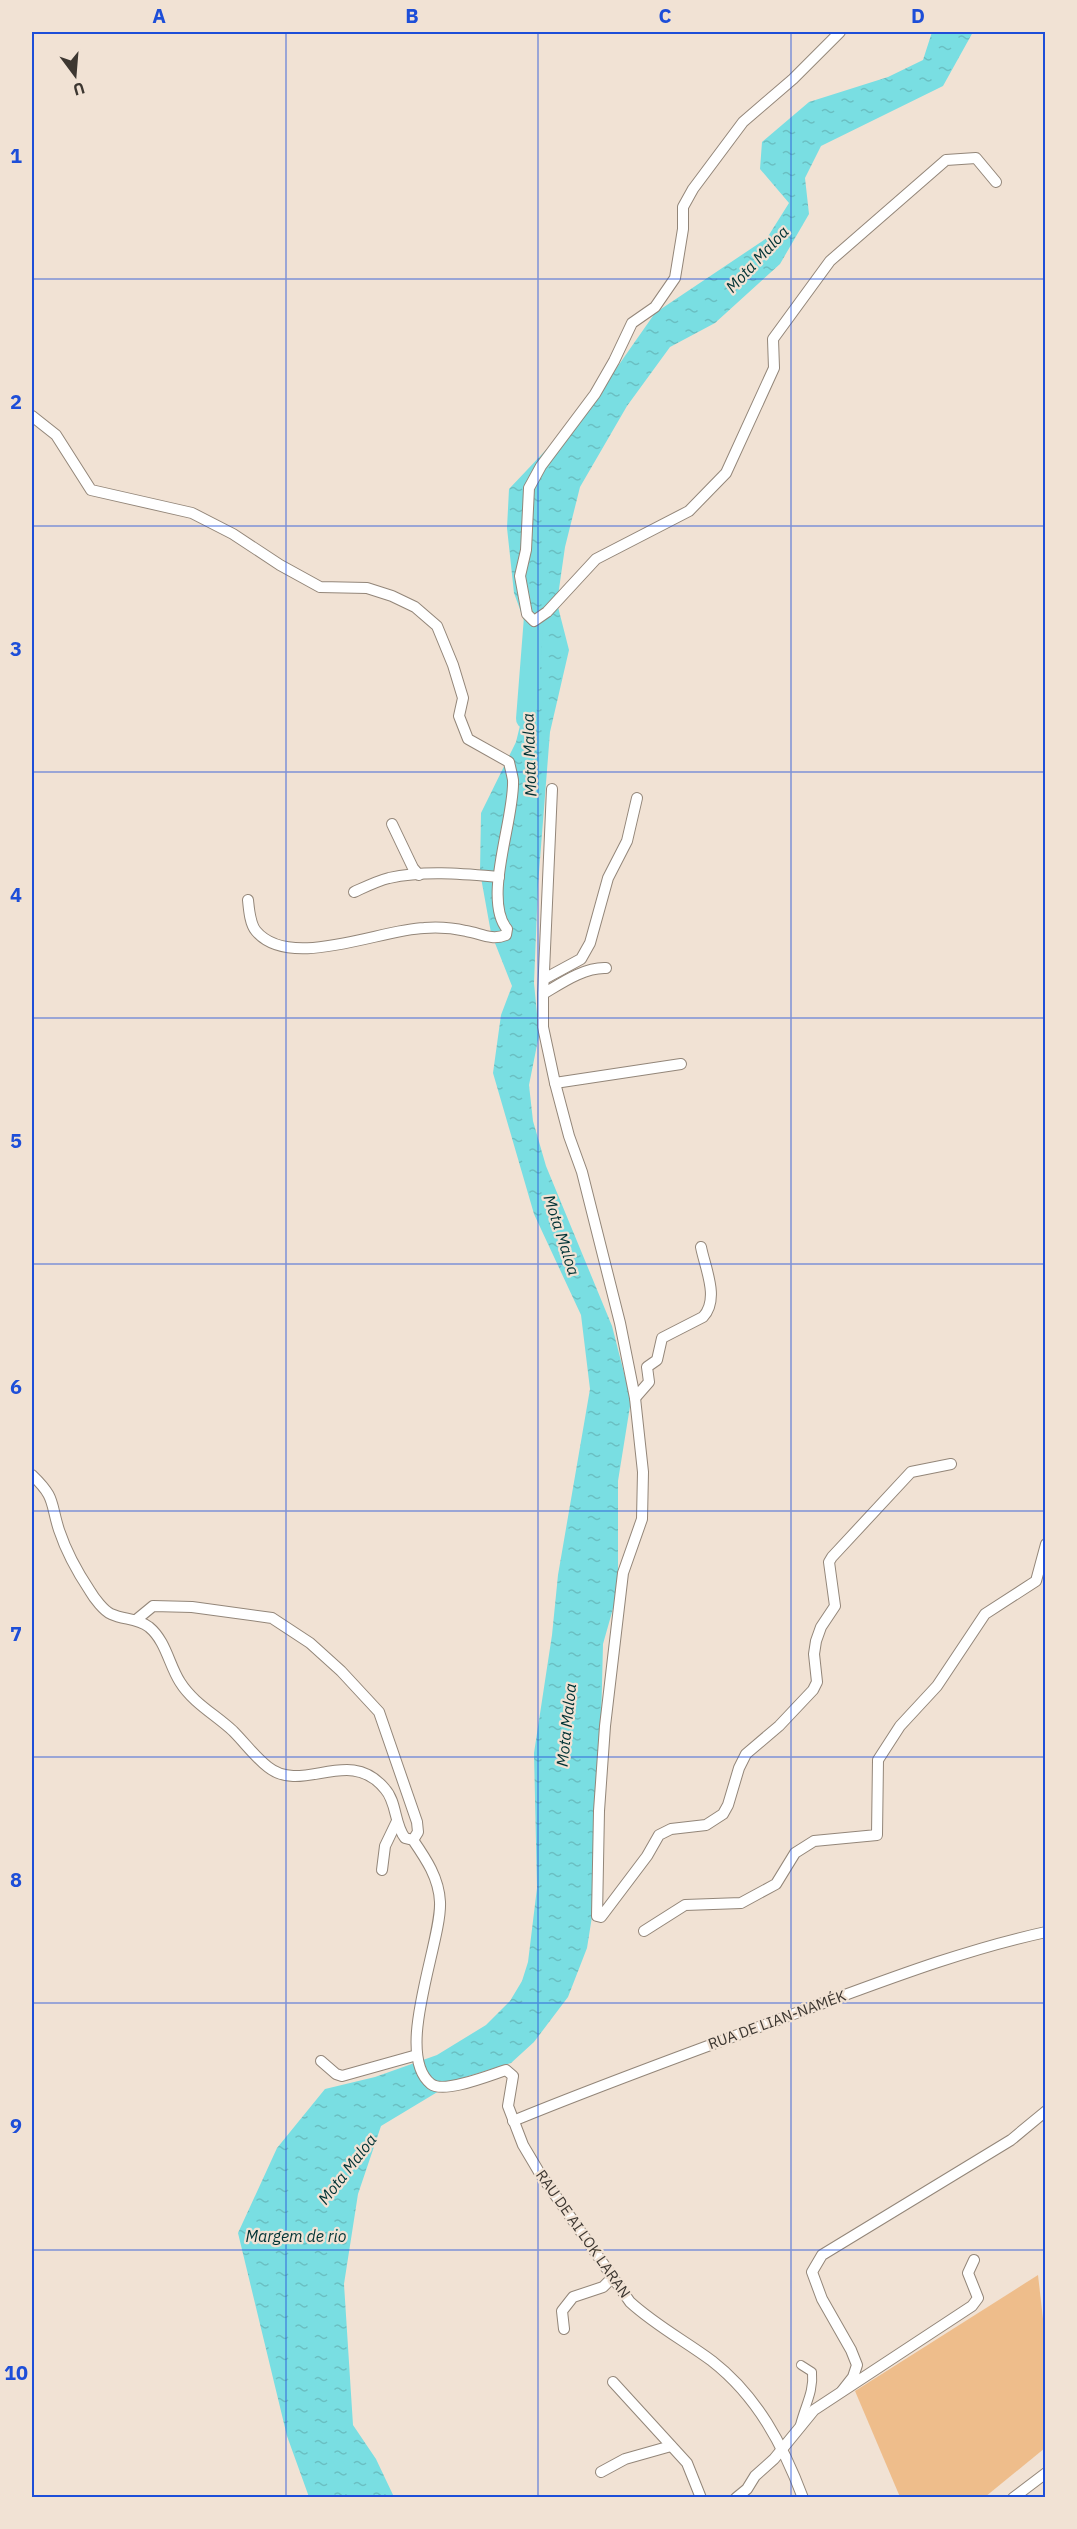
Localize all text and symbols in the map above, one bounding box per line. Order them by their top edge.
text: A [152,2,166,29]
text: B [405,2,419,29]
text: C [658,2,672,29]
text: D [911,2,925,29]
north arrow [45,45,105,105]
text: U [71,78,87,101]
text: 1 [10,142,22,169]
water label: Mota Maloa [721,222,793,296]
text: 2 [10,388,22,415]
text: 3 [10,635,22,662]
water label: Mota Maloa [518,713,540,797]
text: 4 [10,881,22,908]
text: 5 [10,1127,22,1154]
water label: Mota Maloa [540,1192,584,1278]
text: 6 [10,1373,22,1400]
text: 7 [10,1620,22,1647]
water label: Mota Maloa [552,1682,580,1768]
text: 8 [10,1866,22,1893]
street label: RUA DE LIAN-NAMÉK [705,1986,849,2053]
text: 9 [10,2112,22,2139]
water label: Mota Maloa [313,2130,381,2208]
street label: RAU DE AI LOK LARAN [532,2166,635,2302]
water label: Margem de rio [245,2226,347,2246]
text: 10 [4,2359,28,2386]

